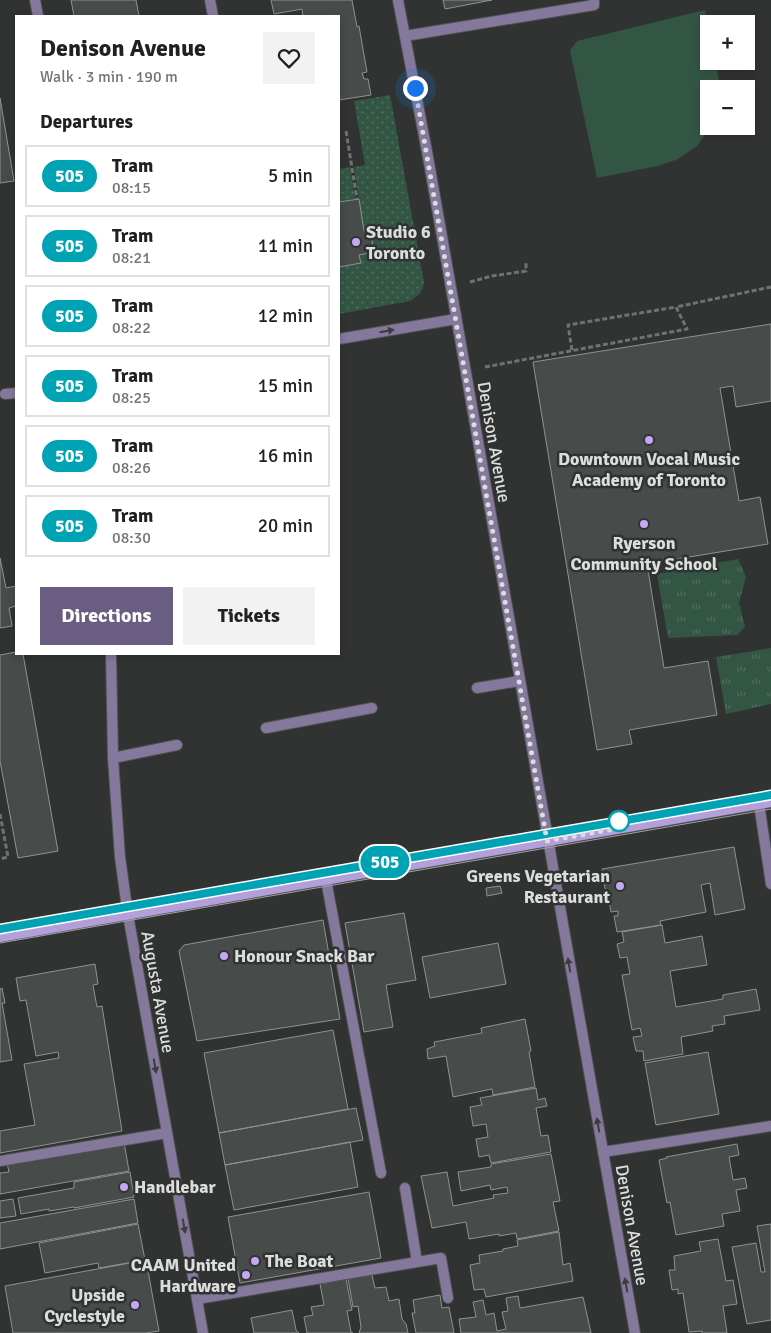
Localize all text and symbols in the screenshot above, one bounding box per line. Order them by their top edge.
map controls [700,15,755,135]
button: + [700,15,755,70]
button: heart [263,32,315,84]
text: Denison Avenue [40,33,206,63]
text: Walk · 3 min · 190 m [40,67,178,87]
your location [403,76,428,101]
button: − [700,80,755,135]
text: Departures [40,110,133,134]
text: Tram [112,154,153,178]
text: 5 min [268,164,313,188]
text: 505 [55,165,84,187]
text: 08:15 [112,178,151,198]
place label: Studio 6 Toronto [366,221,431,264]
text: Tram [112,224,153,248]
text: 11 min [258,234,313,258]
text: 505 [55,235,84,257]
marker: Studio 6 Toronto [350,236,362,248]
text: 08:21 [112,248,151,268]
text: Tram [112,294,153,318]
text: 12 min [258,304,313,328]
text: 505 [55,305,84,327]
text: 08:22 [112,318,151,338]
one-way arrow [379,326,395,334]
text: Tram [112,364,153,388]
text: 15 min [258,374,313,398]
text: 505 [55,375,84,397]
street label: Denison Avenue [473,380,515,504]
text: 08:25 [112,388,151,408]
text: Tram [112,434,153,458]
marker: Downtown Vocal Music Academy of Toronto [643,434,655,446]
text: 16 min [258,444,313,468]
text: 505 [55,445,84,467]
place label: Downtown Vocal Music Academy of Toronto [558,448,740,491]
text: 08:26 [112,458,151,478]
text: Tram [112,504,153,528]
text: 20 min [258,514,313,538]
text: 505 [55,515,84,537]
marker: Ryerson Community School [638,518,650,530]
text: 08:30 [112,528,151,548]
place label: Ryerson Community School [571,532,718,575]
button: Directions [40,587,173,645]
button: Tickets [183,587,315,645]
unlabelled marker [608,810,630,832]
line badge: 505 [356,846,414,878]
text: 505 [370,851,400,873]
place label: Greens Vegetarian Restaurant [466,865,610,908]
marker: Greens Vegetarian Restaurant [614,880,626,892]
street label: Augusta Avenue [136,929,180,1055]
place label: Honour Snack Bar [234,945,375,967]
marker: Honour Snack Bar [218,950,230,962]
one-way arrow [565,957,573,973]
one-way arrow [152,1058,160,1074]
one-way arrow [593,1117,601,1133]
street label: Denison Avenue [611,1163,653,1287]
place label: Handlebar [134,1176,216,1198]
marker: Handlebar [118,1181,130,1193]
one-way arrow [180,1218,188,1234]
place label: The Boat [265,1250,333,1272]
place label: CAAM United Hardware [131,1254,236,1297]
marker: The Boat [249,1255,261,1267]
marker: CAAM United Hardware [240,1269,252,1281]
one-way arrow [622,1277,630,1293]
place label: Upside Cyclestyle [44,1284,125,1327]
marker: Upside Cyclestyle [129,1299,141,1311]

